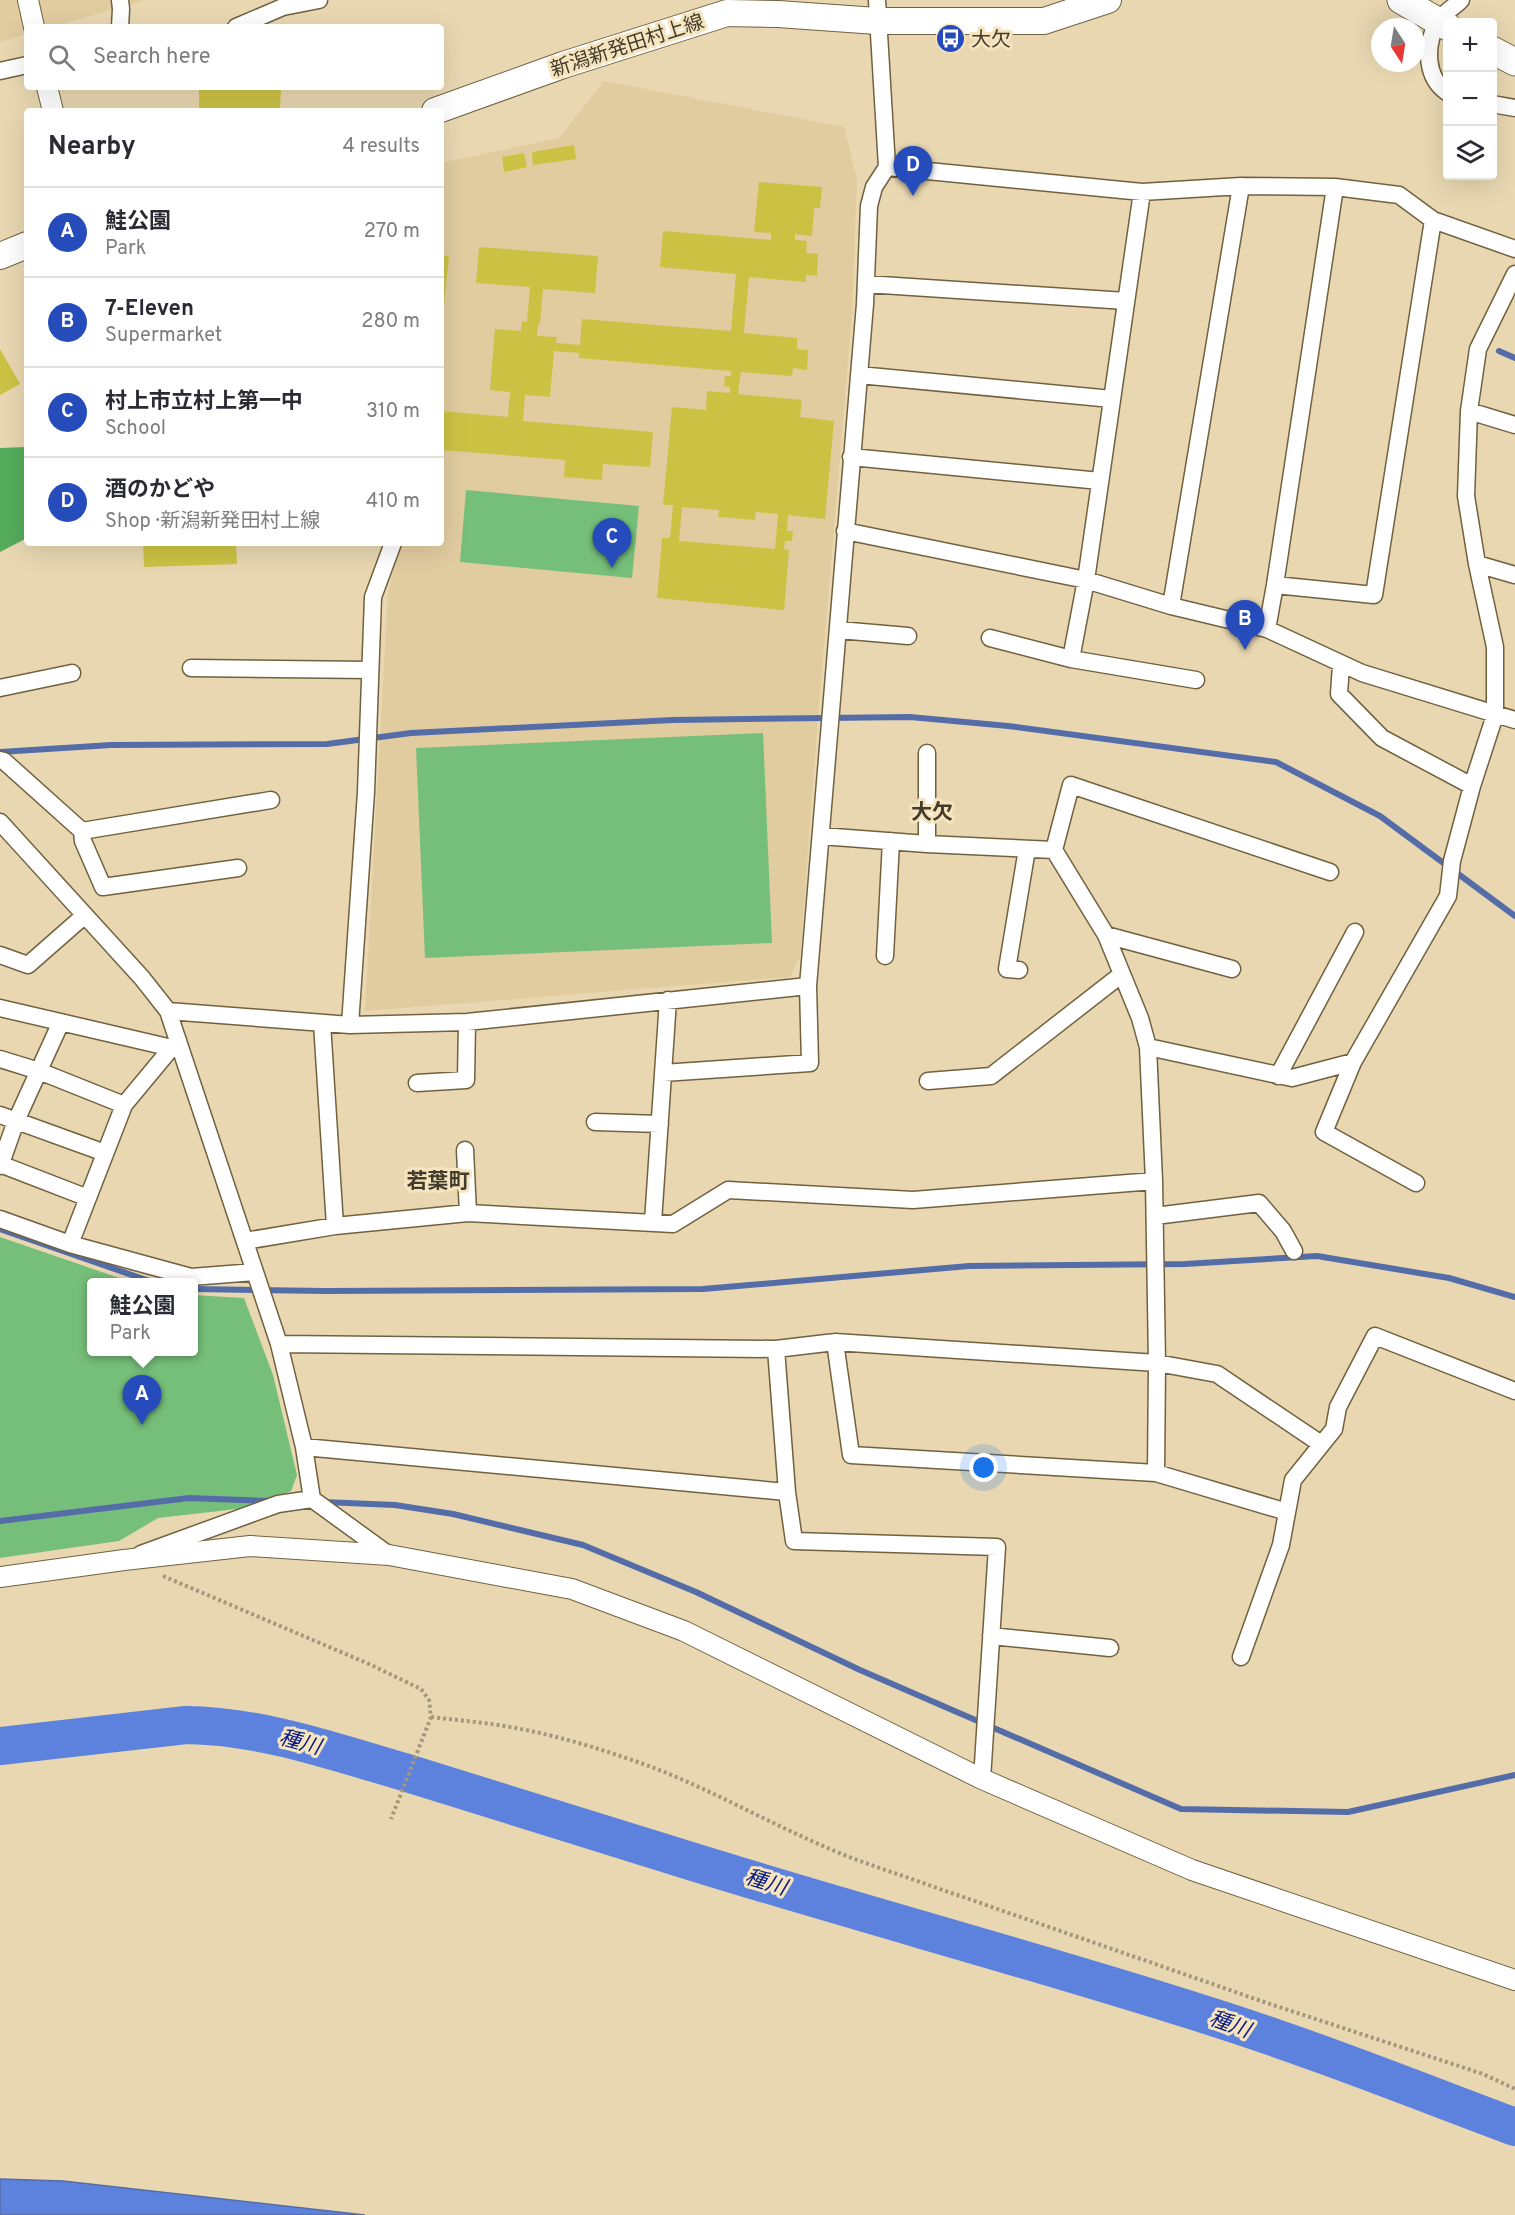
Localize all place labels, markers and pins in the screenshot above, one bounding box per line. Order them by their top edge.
bus stop icon: 大欠 [934,23,966,55]
place label: 大欠 [971,28,1011,54]
pin: D [894,146,932,196]
pin: C [592,518,632,568]
pin: B [1226,600,1264,650]
pin: A [122,1376,162,1425]

